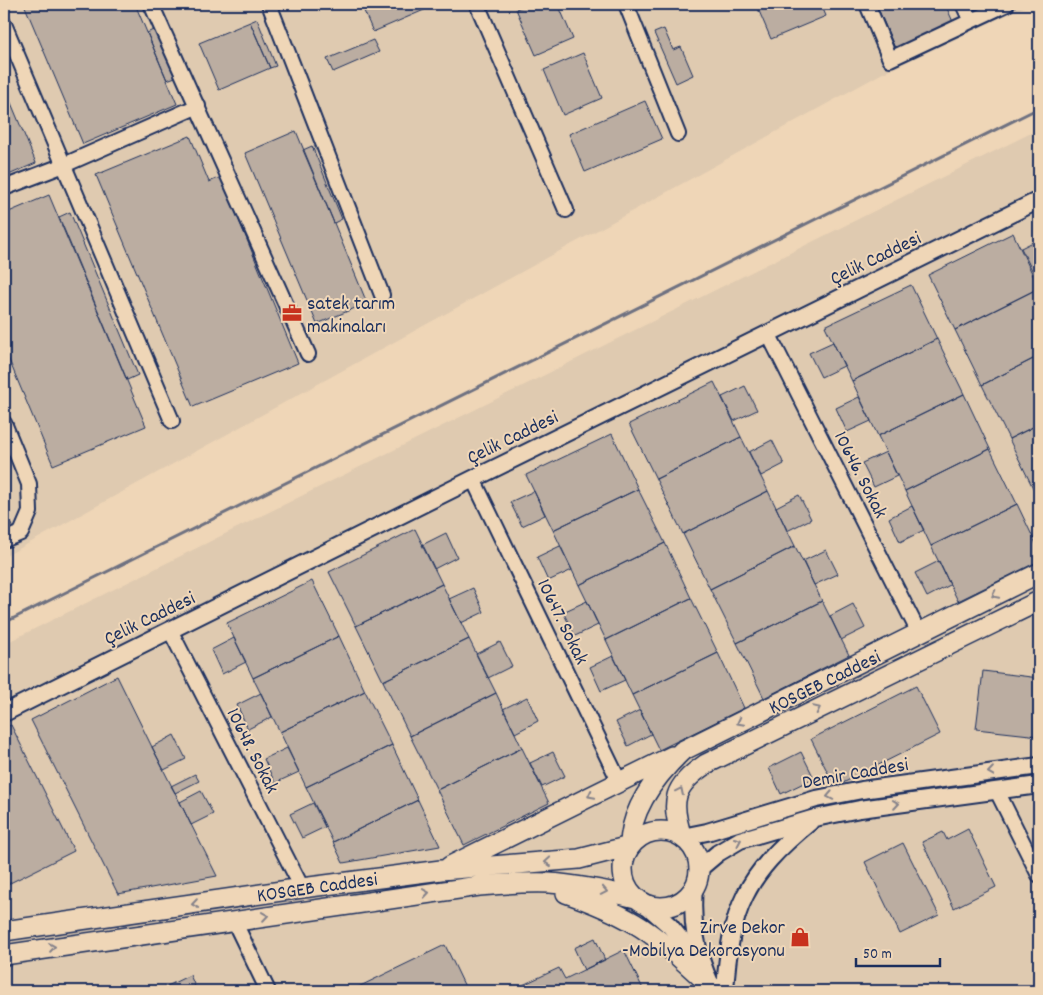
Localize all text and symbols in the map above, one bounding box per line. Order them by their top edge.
street label: Çelik Caddesi [826,225,927,294]
place label: satek tarım makinaları [307,291,395,342]
office icon: satek tarım makinaları [281,302,303,324]
street label: Çelik Caddesi [463,404,564,473]
street label: 10646. Sokak [825,427,893,524]
street label: 10647. Sokak [528,575,594,670]
street label: Çelik Caddesi [100,585,201,654]
one-way arrow [991,588,1000,599]
street label: KOSGEB Caddesi [764,644,886,723]
street label: 10648. Sokak [218,704,285,799]
one-way arrow [812,705,821,715]
one-way arrow [737,716,746,726]
street label: Demir Caddesi [800,752,911,798]
one-way arrow [987,766,995,777]
one-way arrow [673,787,683,796]
one-way arrow [587,789,596,799]
one-way arrow [826,791,835,801]
one-way arrow [892,799,900,810]
one-way arrow [733,837,742,848]
one-way arrow [544,857,552,868]
street label: KOSGEB Caddesi [255,867,380,911]
one-way arrow [600,885,609,896]
one-way arrow [422,888,430,899]
one-way arrow [191,898,200,908]
one-way arrow [261,911,269,922]
place label: Zirve Dekor -Mobilya Dekorasyonu [622,915,786,966]
shop icon: Zirve Dekor -Mobilya Dekorasyonu [789,926,811,948]
scale bar [856,935,939,967]
one-way arrow [48,942,56,953]
text: 50 m [863,944,892,966]

